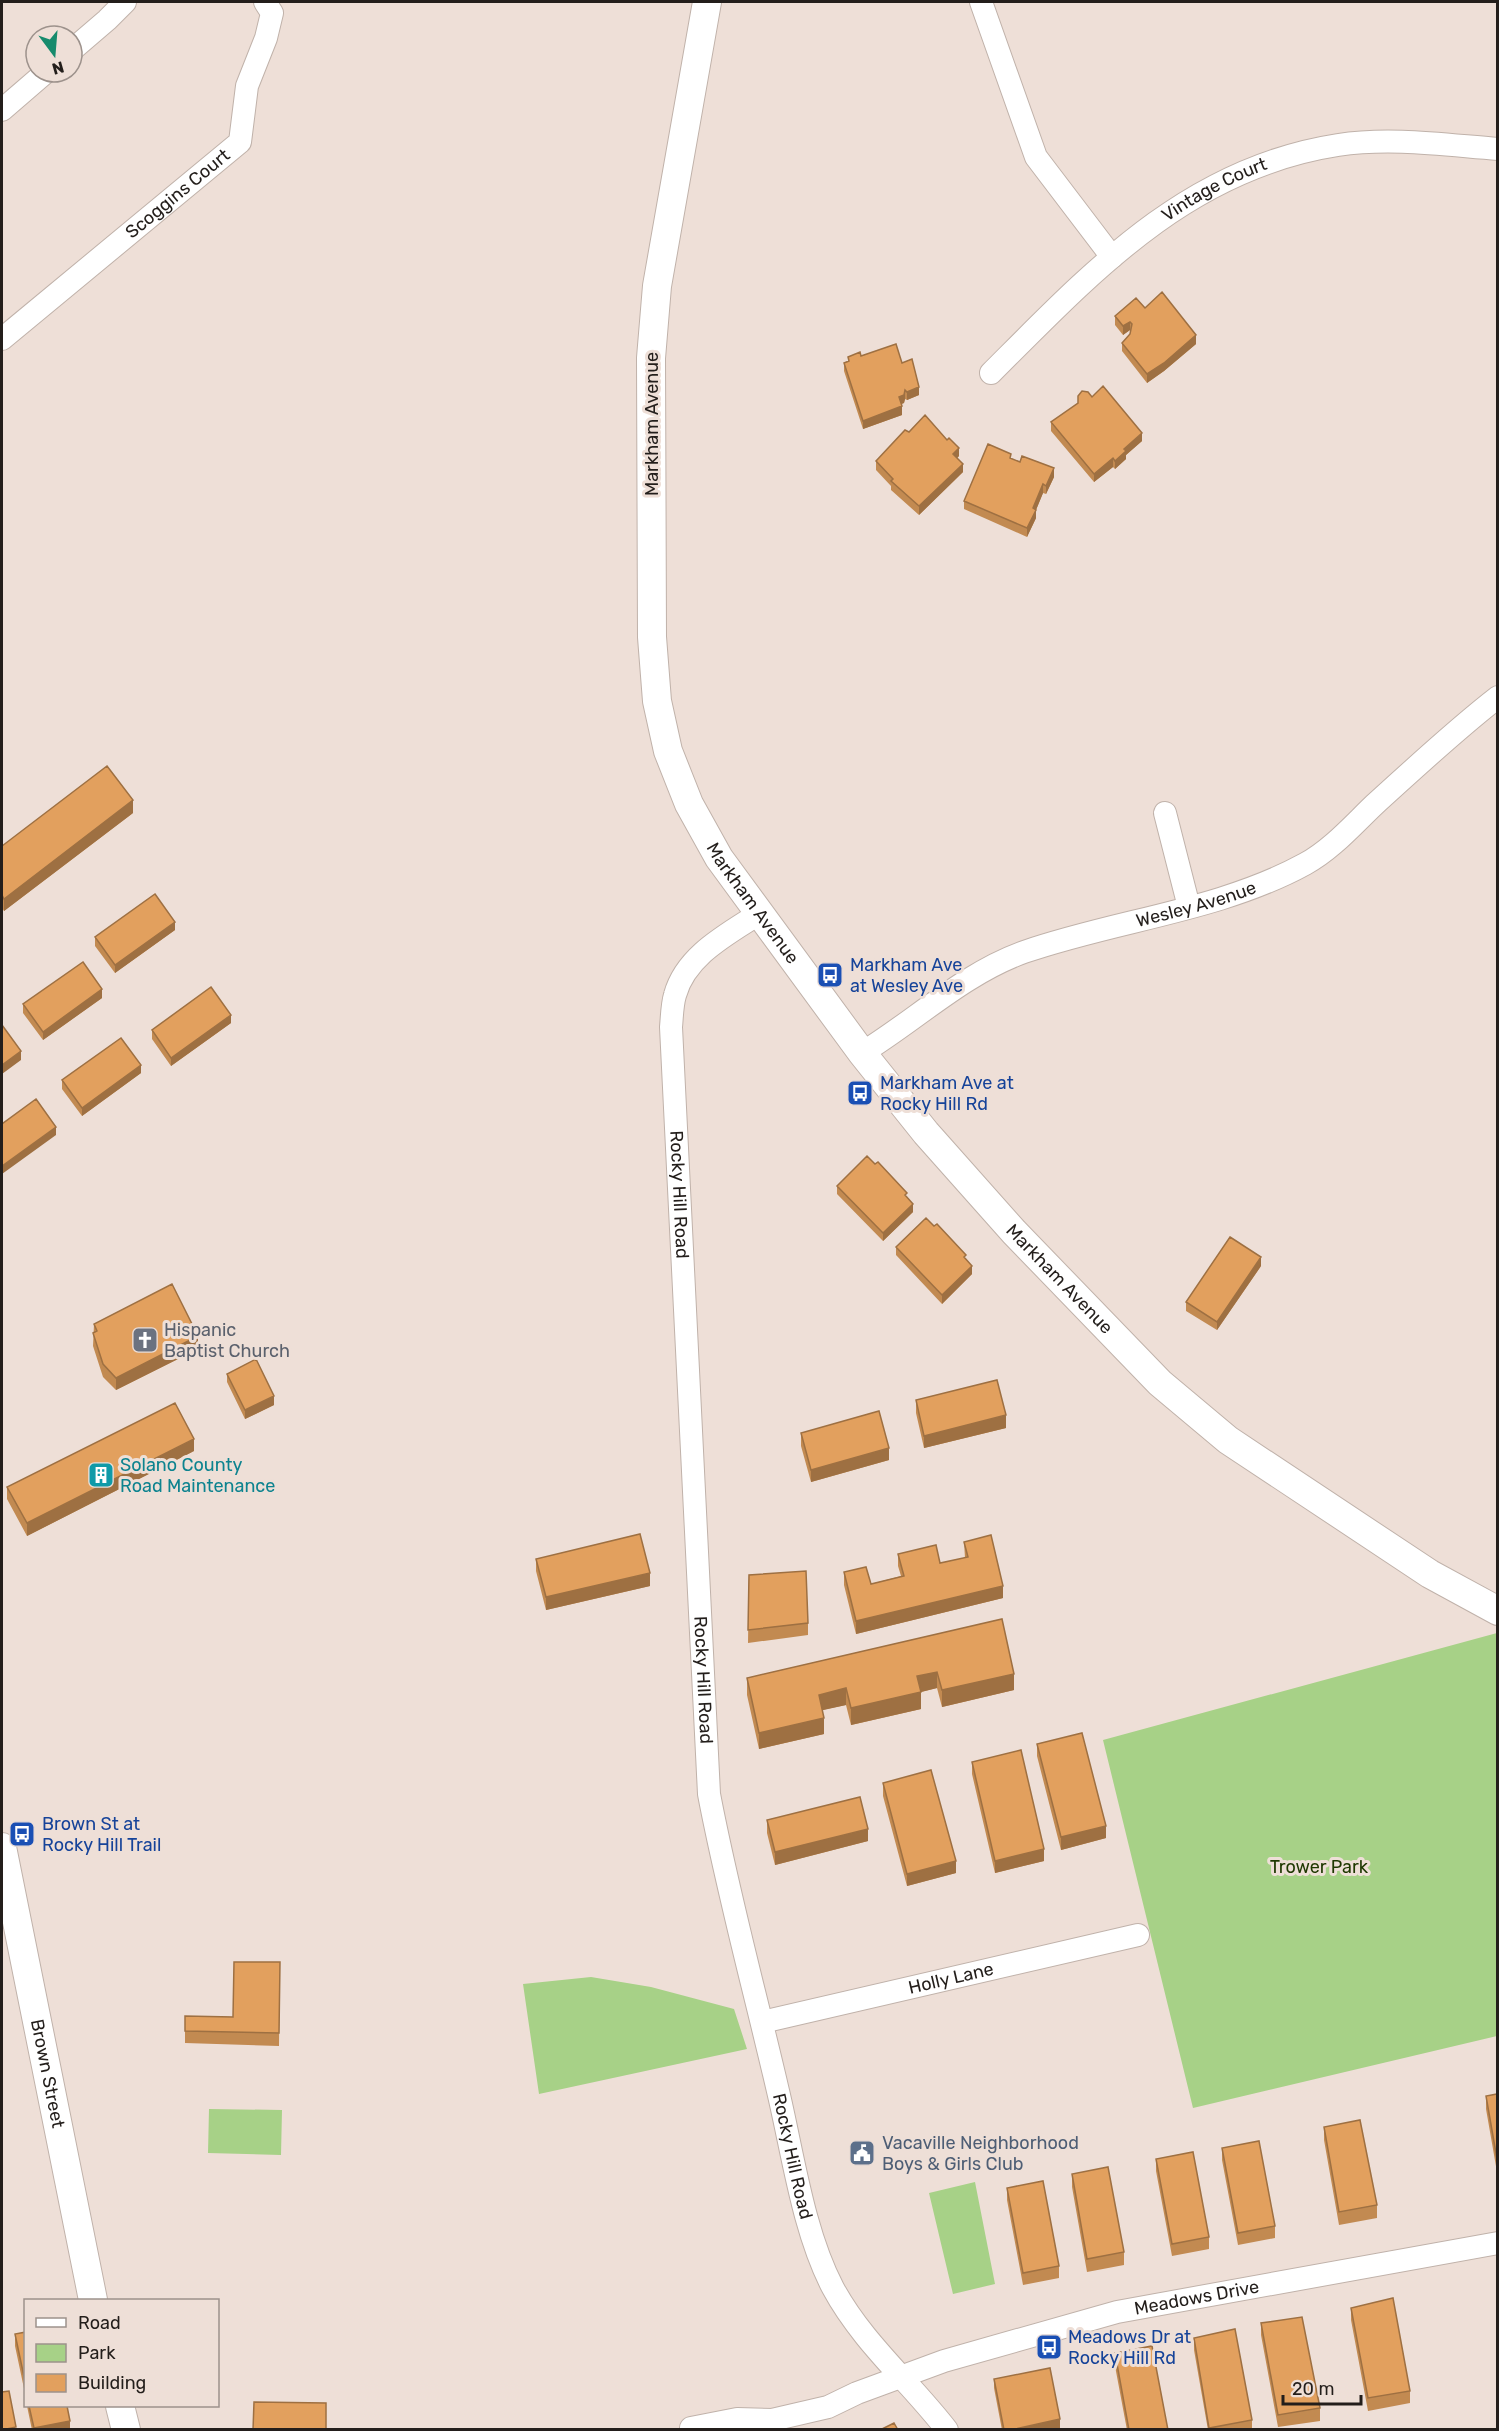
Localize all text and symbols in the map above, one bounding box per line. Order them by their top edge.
north arrow [24,24,84,84]
text: N [50,57,66,79]
street label: Scoggins Court [121,144,234,243]
street label: Vintage Court [1157,153,1270,226]
street label: Markham Avenue [641,352,663,496]
street label: Markham Avenue [702,839,804,968]
street label: Wesley Avenue [1134,876,1259,932]
place label: Markham Ave at Wesley Ave [850,954,963,997]
bus stop icon: Markham Ave at Wesley Ave [815,960,845,990]
place label: Markham Ave at Rocky Hill Rd [880,1072,1014,1115]
bus stop icon: Markham Ave at Rocky Hill Rd [845,1078,875,1108]
street label: Rocky Hill Road [665,1130,693,1259]
street label: Markham Avenue [1001,1220,1118,1339]
place label: Hispanic Baptist Church [164,1319,290,1362]
church icon: Hispanic Baptist Church [130,1325,160,1355]
place label: Solano County Road Maintenance [120,1454,275,1497]
building icon: Solano County Road Maintenance [86,1460,116,1490]
street label: Rocky Hill Road [689,1615,718,1745]
place label: Brown St at Rocky Hill Trail [42,1813,161,1856]
bus stop icon: Brown St at Rocky Hill Trail [7,1819,37,1849]
park label: Trower Park [1270,1856,1369,1878]
street label: Holly Lane [906,1958,996,1999]
street label: Brown Street [26,2017,69,2130]
street label: Rocky Hill Road [768,2091,817,2222]
place label: Vacaville Neighborhood Boys & Girls Club [882,2132,1079,2175]
public building icon: Vacaville Neighborhood Boys & Girls Club [847,2138,877,2168]
street label: Meadows Drive [1133,2276,1261,2320]
legend [24,2299,219,2407]
text: Road [78,2312,121,2334]
place label: Meadows Dr at Rocky Hill Rd [1068,2326,1191,2369]
bus stop icon: Meadows Dr at Rocky Hill Rd [1034,2332,1064,2362]
text: Park [78,2342,116,2364]
scale bar [1283,2368,1361,2406]
text: Building [78,2372,146,2394]
text: 20 m [1292,2378,1334,2400]

